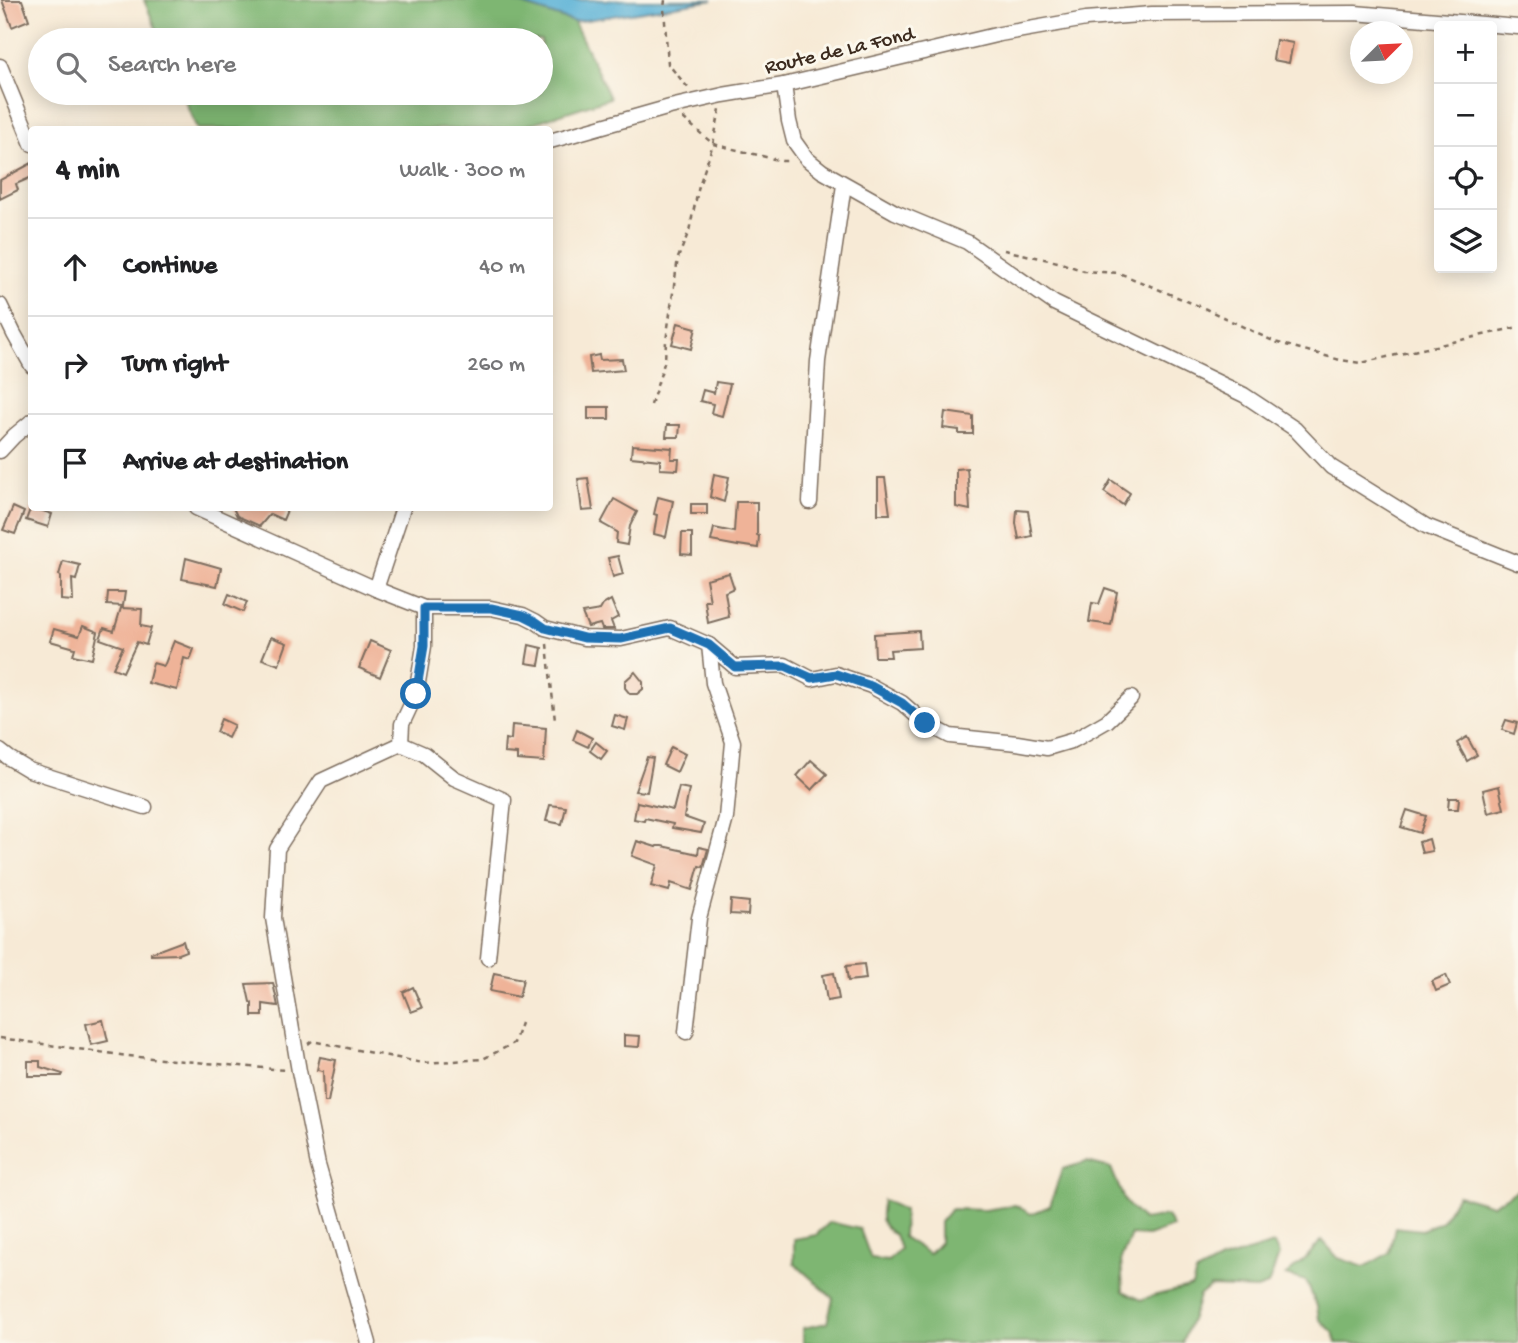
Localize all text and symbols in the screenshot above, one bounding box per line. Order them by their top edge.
north arrow [1350,21,1413,84]
map controls [1434,21,1497,273]
button: + [1434,21,1497,84]
street label: Route de La Fond [763,23,919,82]
search box [28,28,553,105]
icon: search [52,48,90,86]
text: Search here [108,51,236,82]
button: − [1434,84,1497,147]
button: locate [1434,147,1497,210]
text: 4 min [56,154,119,189]
text: Walk · 300 m [399,158,525,185]
button: layers [1434,210,1497,273]
icon: ahead [56,248,94,286]
text: Continue [123,252,217,283]
text: 40 m [479,254,525,281]
icon: right [56,346,94,384]
text: Turn right [123,350,227,381]
text: 260 m [467,352,525,379]
icon: arrive [56,444,94,482]
text: Arrive at destination [123,448,348,479]
route start [400,678,431,709]
route end [909,707,940,738]

